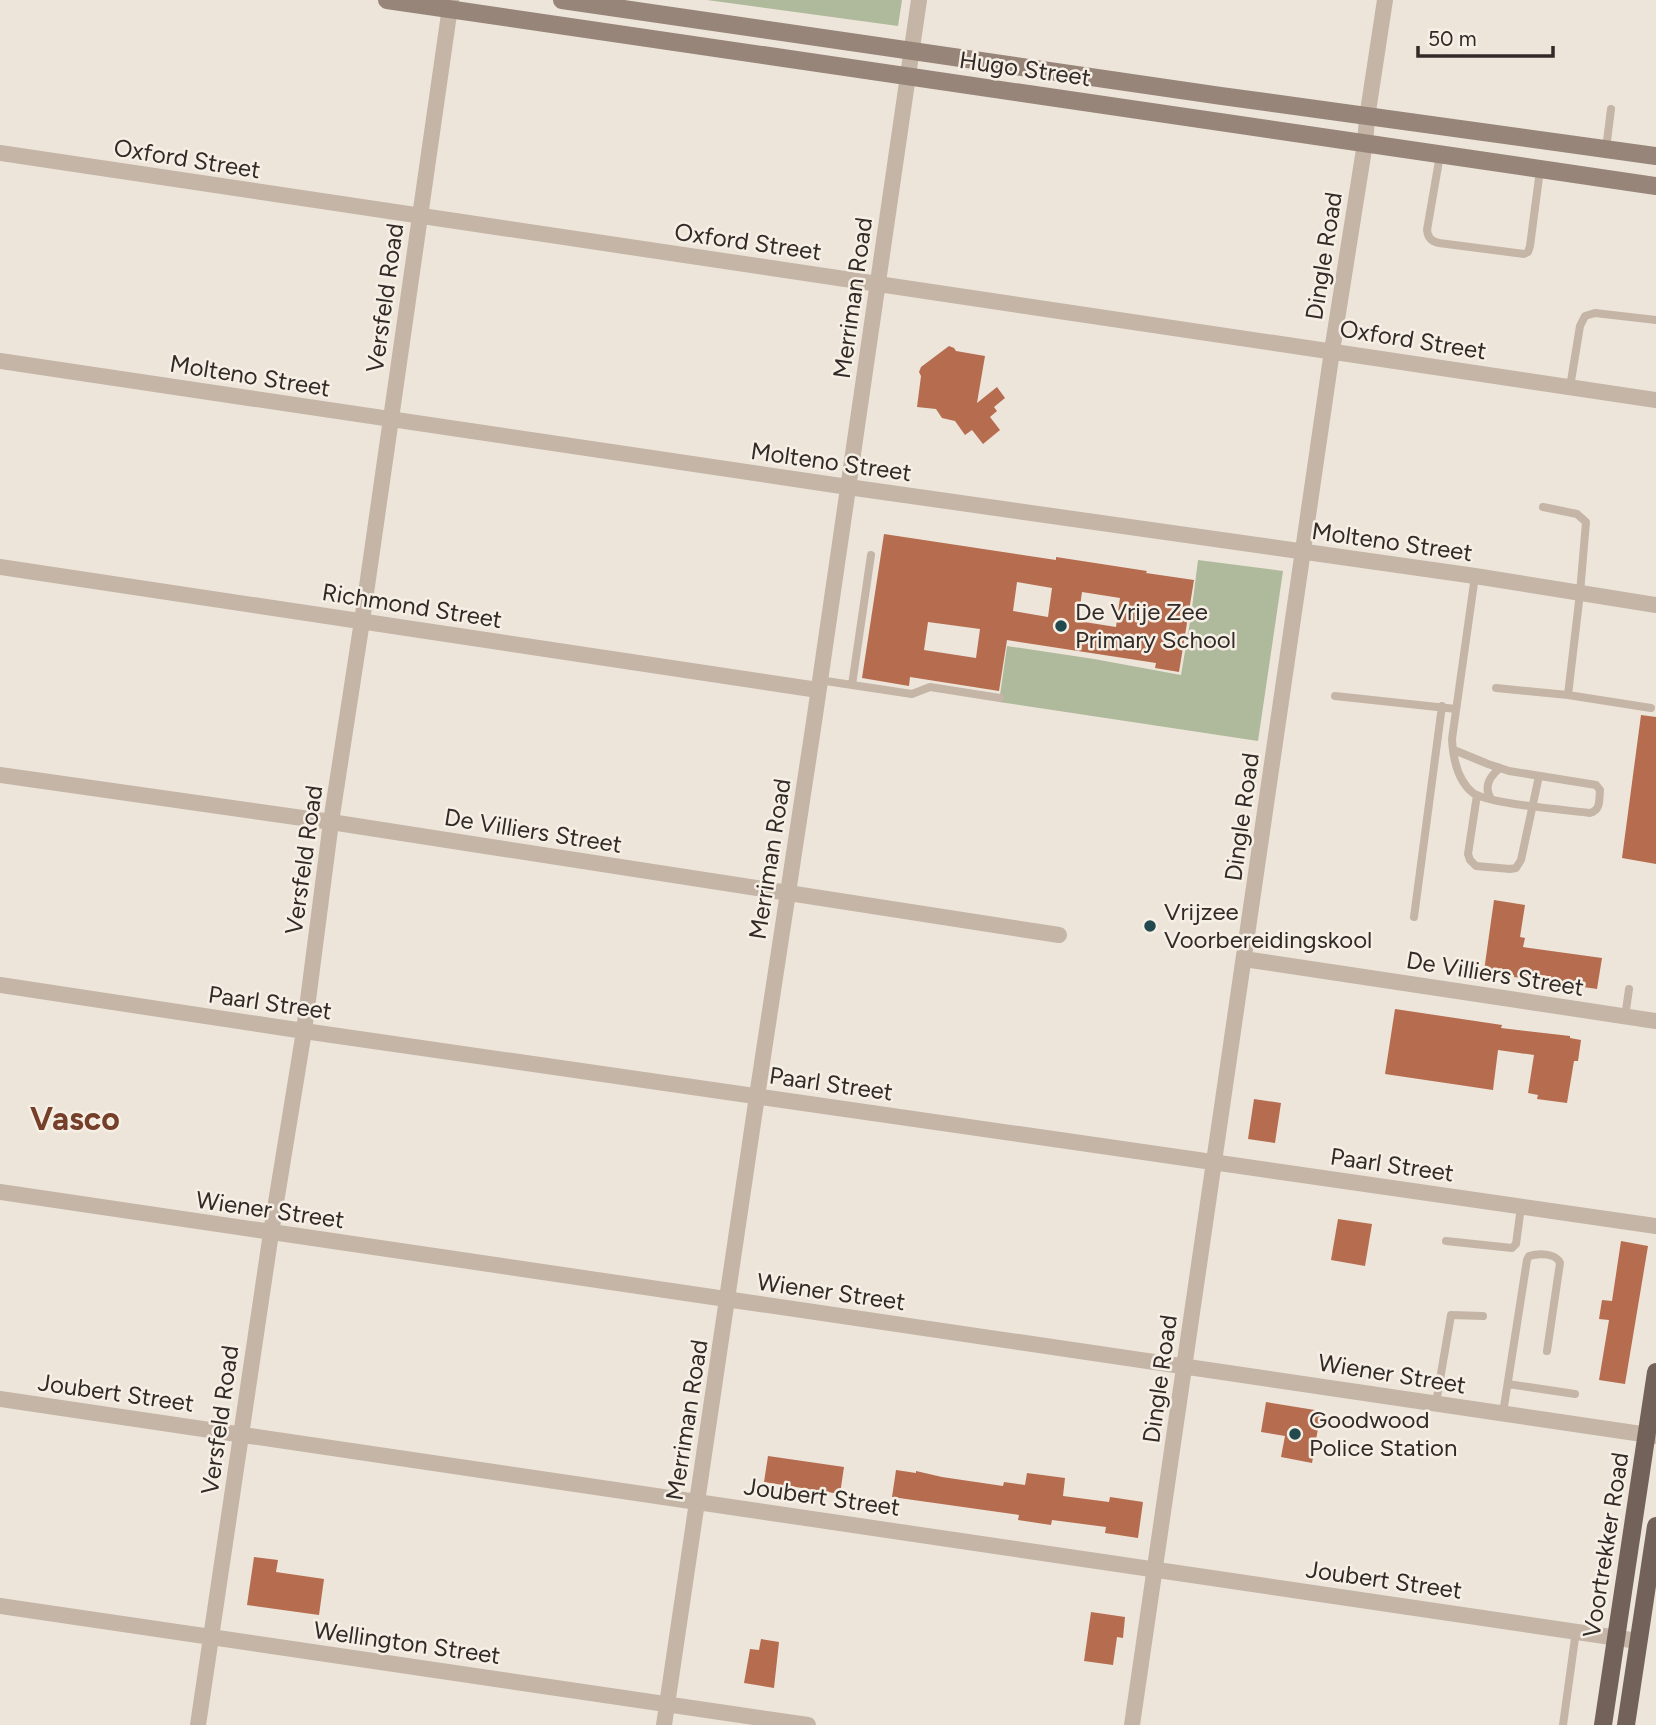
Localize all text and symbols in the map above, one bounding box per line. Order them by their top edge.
scale bar [1418,14,1553,58]
text: 50 m [1428,26,1477,51]
street label: Hugo Street [957,45,1093,92]
street label: Oxford Street [112,133,262,184]
street label: Dingle Road [1299,190,1348,322]
street label: Merriman Road [827,215,878,380]
street label: Oxford Street [673,217,823,266]
street label: Versfeld Road [360,221,409,374]
street label: Oxford Street [1338,314,1488,365]
street label: Molteno Street [168,349,332,403]
street label: Molteno Street [749,436,913,487]
street label: Molteno Street [1310,516,1474,567]
street label: Richmond Street [320,577,504,634]
place label: De Vrije Zee Primary School [1075,597,1236,654]
marker: De Vrije Zee Primary School [1053,618,1069,634]
street label: Dingle Road [1218,751,1265,883]
street label: Merriman Road [742,776,797,941]
street label: Versfeld Road [279,783,328,936]
street label: De Villiers Street [442,802,624,859]
place label: Vrijzee Voorbereidingskool [1164,897,1372,954]
marker: Vrijzee Voorbereidingskool [1142,918,1158,934]
street label: De Villiers Street [1404,945,1586,1002]
street label: Paarl Street [206,979,334,1026]
street label: Paarl Street [767,1060,895,1107]
district label: Vasco [30,1100,120,1138]
street label: Paarl Street [1328,1141,1456,1188]
street label: Wiener Street [194,1185,346,1234]
street label: Wiener Street [755,1267,907,1316]
street label: Dingle Road [1136,1313,1183,1445]
street label: Merriman Road [659,1337,714,1502]
street label: Versfeld Road [195,1343,244,1496]
street label: Wiener Street [1316,1347,1468,1400]
street label: Joubert Street [36,1367,196,1418]
place label: Goodwood Police Station [1309,1405,1457,1462]
marker: Goodwood Police Station [1287,1426,1303,1442]
street label: Voortrekker Road [1577,1450,1634,1640]
street label: Joubert Street [742,1471,902,1522]
street label: Joubert Street [1304,1554,1464,1605]
street label: Wellington Street [312,1615,502,1670]

